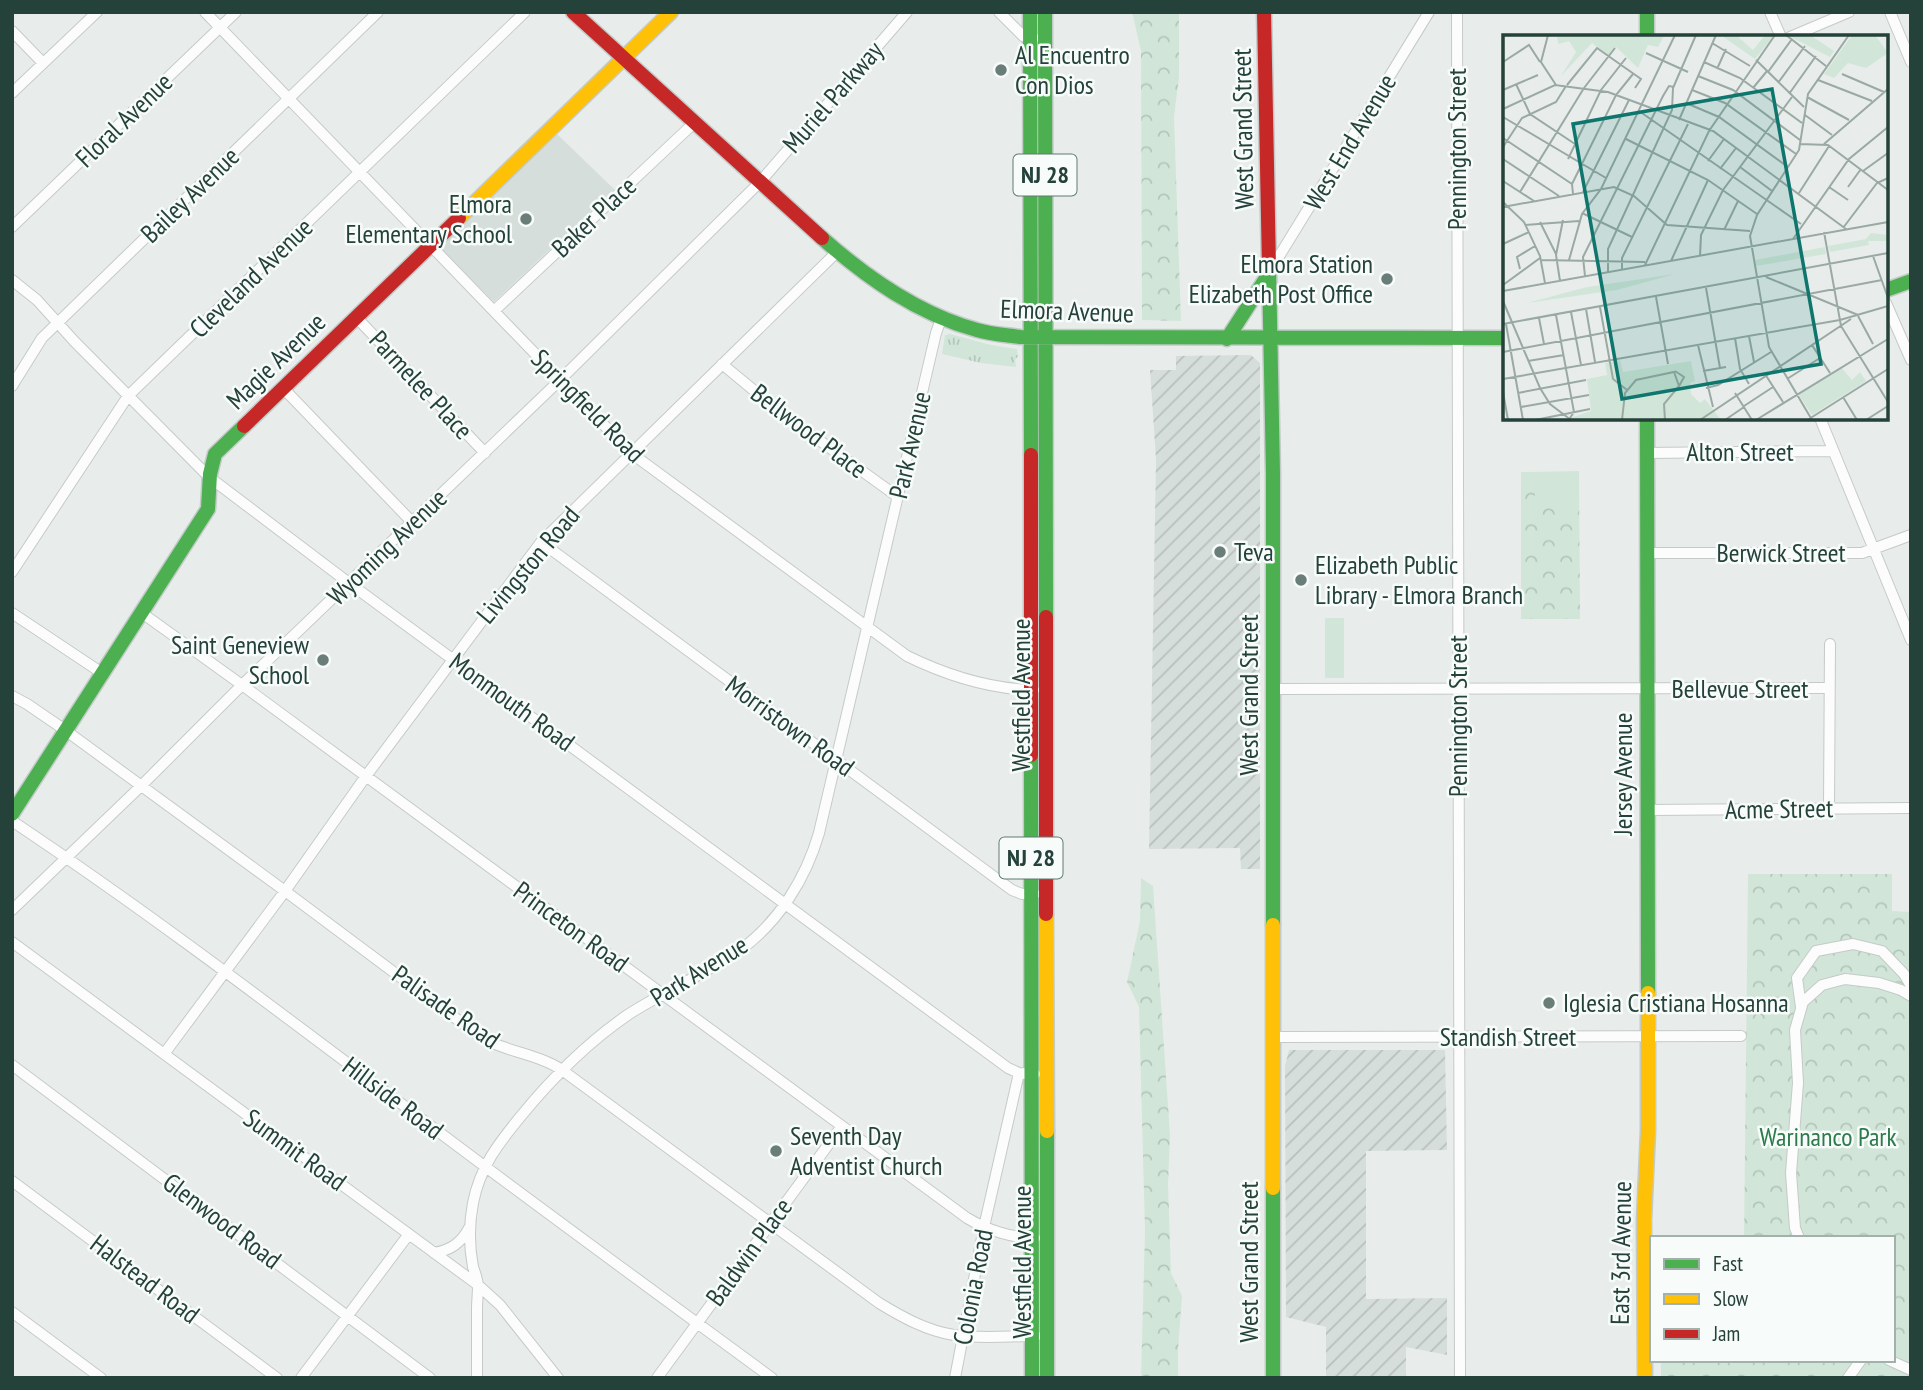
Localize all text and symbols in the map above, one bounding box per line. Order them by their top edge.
street label: Muriel Parkway [775,34,890,159]
inset map [1503,35,1888,420]
place label: Al Encuentro Con Dios [1015,38,1130,101]
street label: West Grand Street [1225,48,1260,210]
marker: Al Encuentro Con Dios [993,62,1009,78]
street label: Floral Avenue [68,65,179,174]
street label: West End Avenue [1296,68,1403,216]
street label: Pennington Street [1440,68,1473,230]
street label: Bailey Avenue [134,140,246,250]
road number: NJ 28 [1014,154,1076,196]
street label: Baker Place [545,169,643,264]
place label: Elmora Elementary School [345,187,512,250]
street label: Cleveland Avenue [182,211,319,345]
marker: Elmora Elementary School [518,211,534,227]
place label: Elmora Station Elizabeth Post Office [1189,247,1373,310]
marker: Elmora Station Elizabeth Post Office [1379,271,1395,287]
street label: Elmora Avenue [1000,292,1134,329]
street label: Magie Avenue [219,305,332,416]
street label: Parmelee Place [363,323,480,446]
street label: Springfield Road [525,342,652,469]
street label: Bellwood Place [745,376,874,485]
street label: Park Avenue [881,388,938,501]
street label: Alton Street [1686,435,1794,468]
street label: Wyoming Avenue [320,481,453,612]
street label: Livingston Road [469,499,586,630]
place label: Teva [1234,535,1274,568]
street label: Berwick Street [1716,536,1846,569]
marker: Teva [1212,544,1228,560]
place label: Elizabeth Public Library - Elmora Branch [1315,548,1523,611]
marker: Elizabeth Public Library - Elmora Branch [1293,572,1309,588]
street label: West Grand Street [1232,614,1265,776]
street label: Westfield Avenue [1004,618,1037,772]
place label: Saint Geneview School [171,628,310,691]
street label: Pennington Street [1441,635,1474,797]
street label: Monmouth Road [443,645,581,758]
marker: Saint Geneview School [315,652,331,668]
street label: Morristown Road [719,668,861,783]
street label: Bellevue Street [1672,672,1808,705]
street label: Jersey Avenue [1606,713,1639,836]
street label: Acme Street [1725,791,1833,826]
road number: NJ 28 [1000,838,1062,878]
street label: Princeton Road [507,874,635,979]
street label: Park Avenue [644,928,754,1013]
street label: Palisade Road [386,957,507,1056]
place label: Iglesia Cristiana Hosanna [1563,986,1789,1019]
marker: Iglesia Cristiana Hosanna [1541,995,1557,1011]
street label: Standish Street [1440,1020,1576,1053]
street label: Hillside Road [336,1049,450,1146]
street label: Summit Road [237,1101,353,1198]
place label: Seventh Day Adventist Church [790,1119,943,1182]
park label: Warinanco Park [1759,1120,1897,1153]
marker: Seventh Day Adventist Church [768,1143,784,1159]
street label: Glenwood Road [157,1165,288,1276]
street label: West Grand Street [1232,1181,1265,1343]
street label: East 3rd Avenue [1603,1181,1638,1325]
street label: Westfield Avenue [1005,1185,1038,1339]
street label: Baldwin Place [698,1191,799,1312]
street label: Colonia Road [945,1226,1000,1347]
street label: Halstead Road [84,1227,206,1330]
legend [1650,1236,1895,1362]
text: Fast [1713,1250,1743,1277]
text: Slow [1713,1285,1749,1312]
text: Jam [1712,1320,1740,1347]

